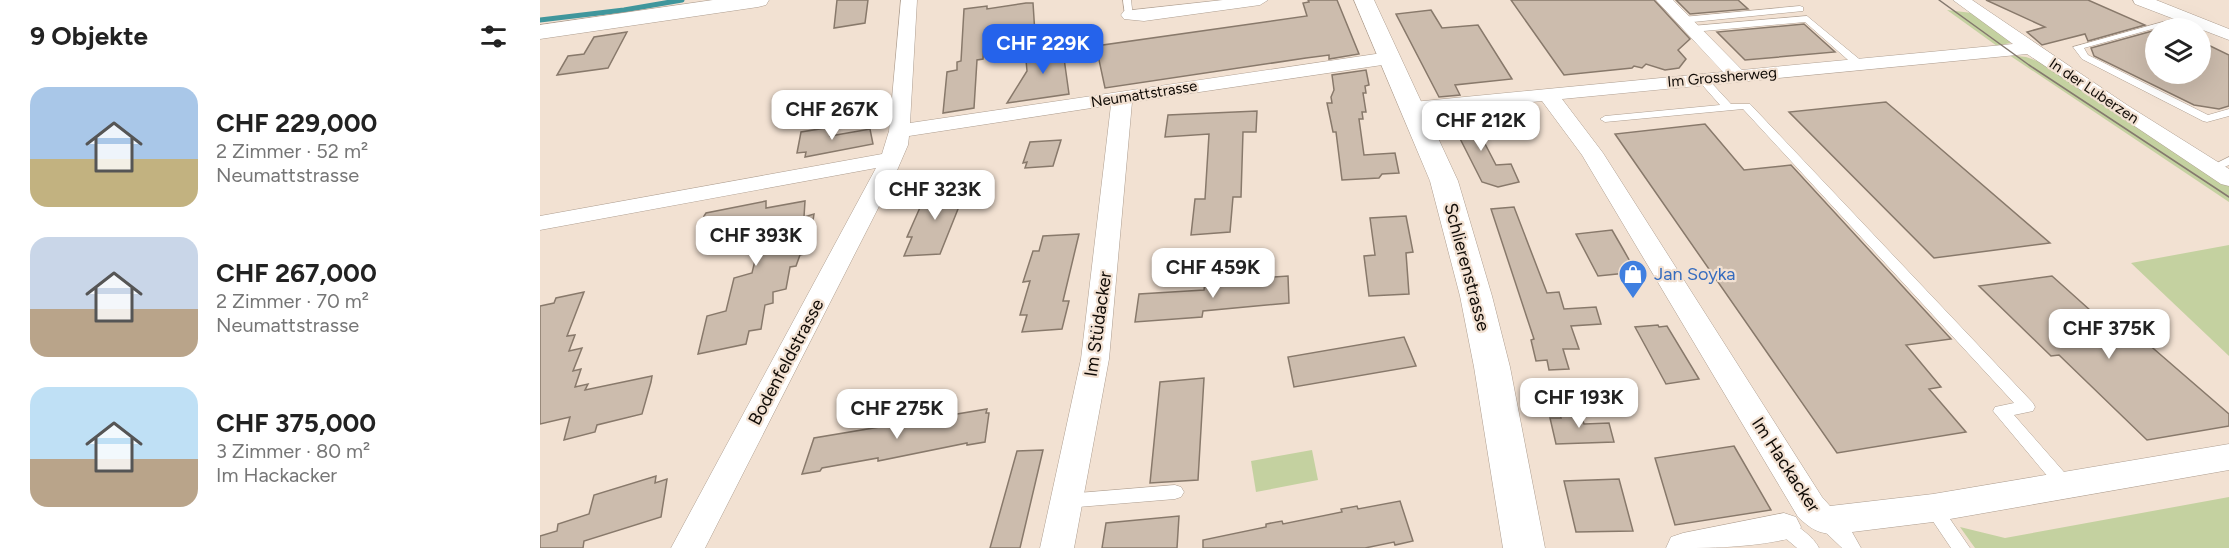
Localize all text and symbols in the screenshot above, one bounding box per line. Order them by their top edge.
map controls [2145,18,2211,84]
button: layers [2145,18,2211,84]
text: 9 Objekte [30,20,148,52]
icon: filters [477,20,510,53]
pin: CHF 229K [981,24,1105,75]
text: CHF 229K [996,31,1090,55]
street label: In der Luberzen [2046,54,2142,128]
street label: Im Grossherweg [1666,63,1778,91]
street label: Neumattstrasse [1090,77,1198,111]
pin: CHF 267K [770,90,894,141]
text: CHF 267K [786,97,878,121]
pin: CHF 212K [1419,101,1543,152]
text: CHF 229,000 [216,107,377,139]
text: CHF 212K [1436,108,1526,132]
icon: home [78,111,150,183]
text: 2 Zimmer · 52 m² [216,139,368,163]
text: Neumattstrasse [216,163,359,187]
pin: CHF 323K [873,170,997,221]
text: CHF 323K [889,177,981,201]
street label: Schlierenstrasse [1439,200,1495,334]
pin: CHF 393K [694,216,818,267]
text: CHF 393K [710,223,802,247]
pin: CHF 459K [1151,248,1275,299]
text: CHF 459K [1166,255,1260,279]
text: CHF 267,000 [216,257,377,289]
shop icon: Jan Soyka [1617,258,1649,300]
icon: home [78,261,150,333]
place label: Jan Soyka [1654,263,1735,285]
street label: Im Stüdacker [1080,270,1116,378]
text: 2 Zimmer · 70 m² [216,289,369,313]
street label: Bodenfeldstrasse [743,295,829,429]
pin: CHF 375K [2047,309,2171,360]
text: Neumattstrasse [216,313,359,337]
text: CHF 375K [2063,316,2155,340]
pin: CHF 193K [1517,378,1641,429]
text: CHF 193K [1534,385,1624,409]
pin: CHF 275K [835,389,959,440]
text: CHF 275K [851,396,943,420]
text: CHF 375,000 [216,407,376,439]
icon: home [78,411,150,483]
street label: Im Hackacker [1747,413,1825,517]
text: 3 Zimmer · 80 m² [216,439,370,463]
text: Im Hackacker [216,463,337,487]

